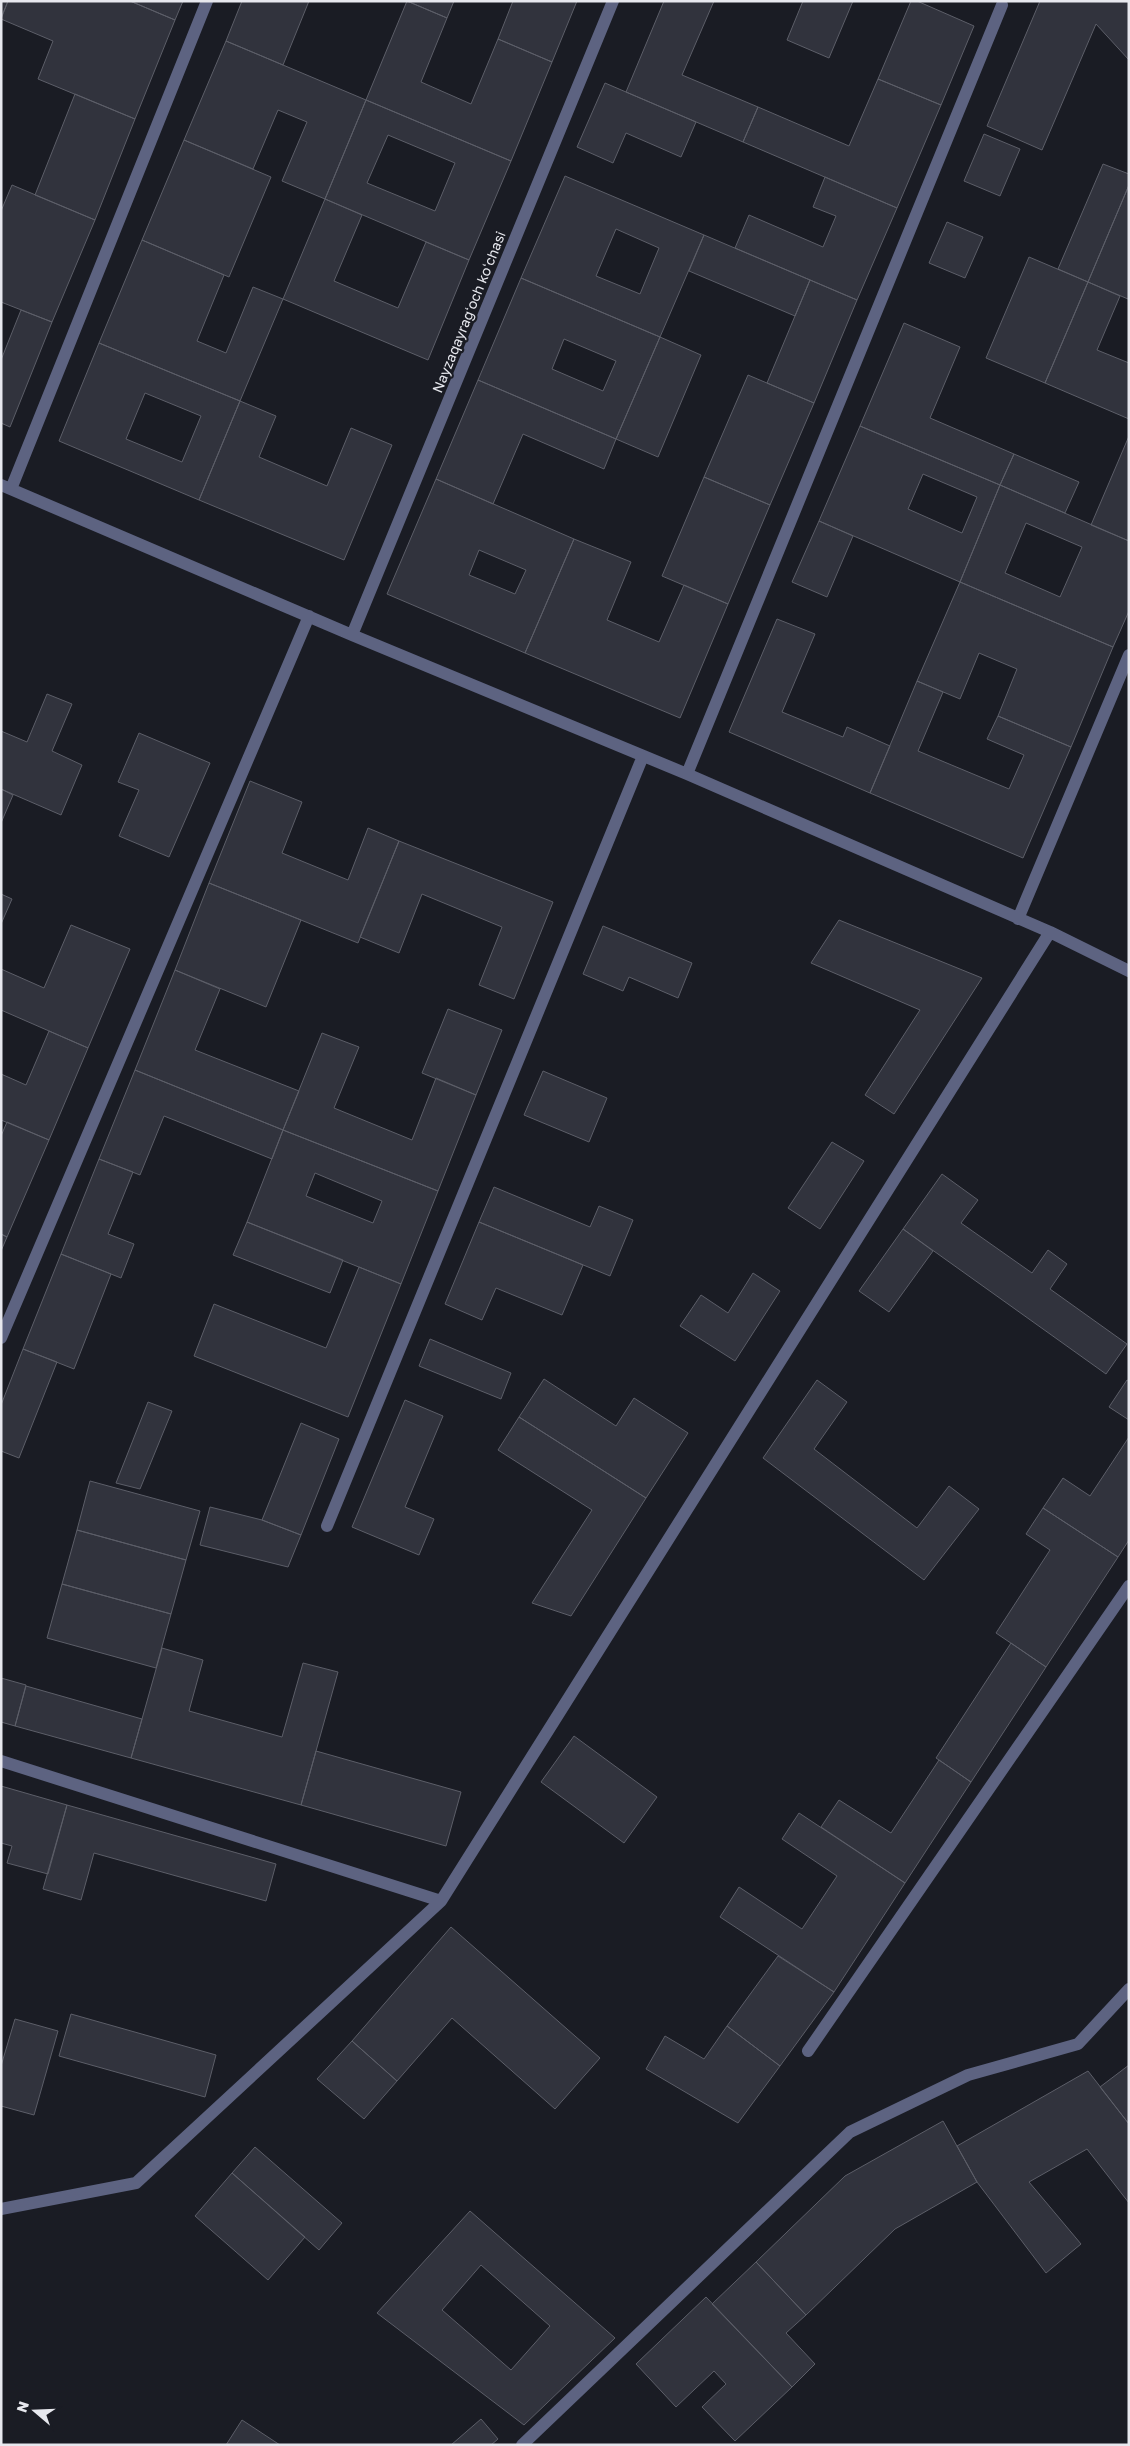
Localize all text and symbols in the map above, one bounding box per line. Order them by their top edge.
street label: Nayzaqayragʻoch koʻchasi [428,229,509,395]
north arrow [10,2386,60,2436]
text: N [12,2399,32,2414]

